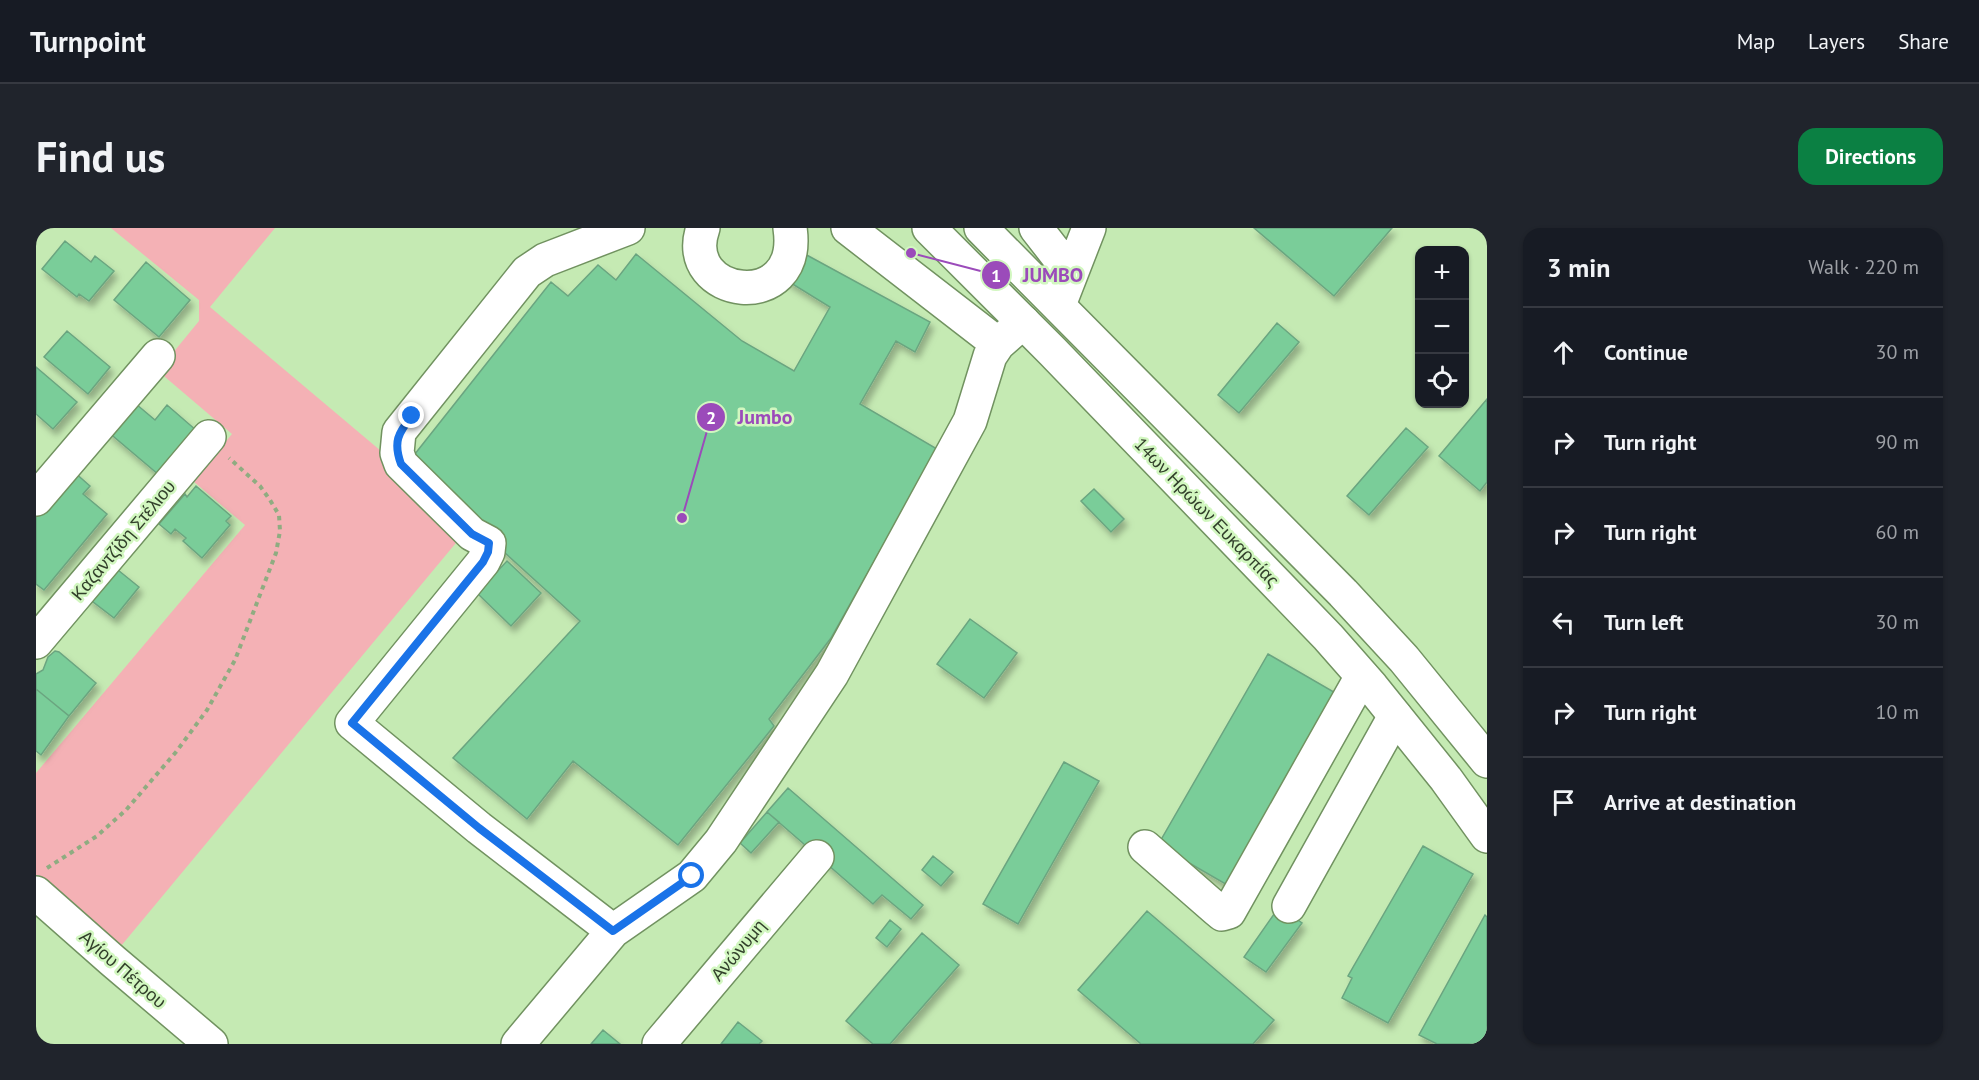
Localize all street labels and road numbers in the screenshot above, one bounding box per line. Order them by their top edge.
street label: 14ων Ηρώων Ευκαρπίας [1130,432,1285,592]
street label: Καζαντζίδη Στέλιου [66,475,180,605]
street label: Ανώνυμη [706,914,770,986]
street label: Αγίου Πέτρου [75,925,171,1013]

